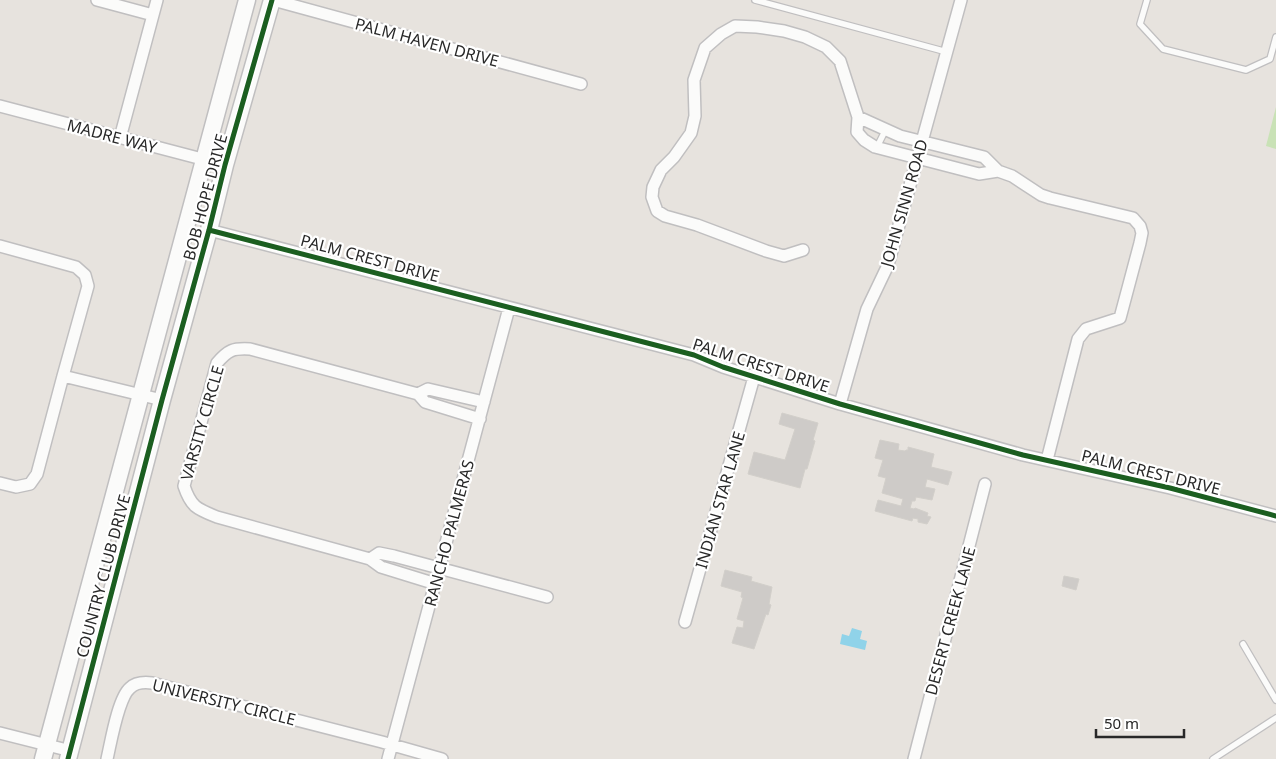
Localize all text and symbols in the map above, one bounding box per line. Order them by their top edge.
street label: PALM HAVEN DRIVE [353,12,501,72]
street label: MADRE WAY [65,113,160,159]
street label: BOB HOPE DRIVE [178,131,232,263]
street label: JOHN SINN ROAD [875,137,933,271]
street label: PALM CREST DRIVE [298,229,442,287]
street label: PALM CREST DRIVE [690,333,832,397]
street label: VARSITY CIRCLE [175,363,229,483]
street label: INDIAN STAR LANE [690,429,750,571]
street label: PALM CREST DRIVE [1079,444,1223,500]
street label: RANCHO PALMERAS [419,457,479,609]
street label: COUNTRY CLUB DRIVE [71,492,135,660]
street label: DESERT CREEK LANE [920,544,980,698]
street label: UNIVERSITY CIRCLE [150,674,298,730]
scale bar [1096,706,1184,738]
text: 50 m [1104,713,1139,733]

